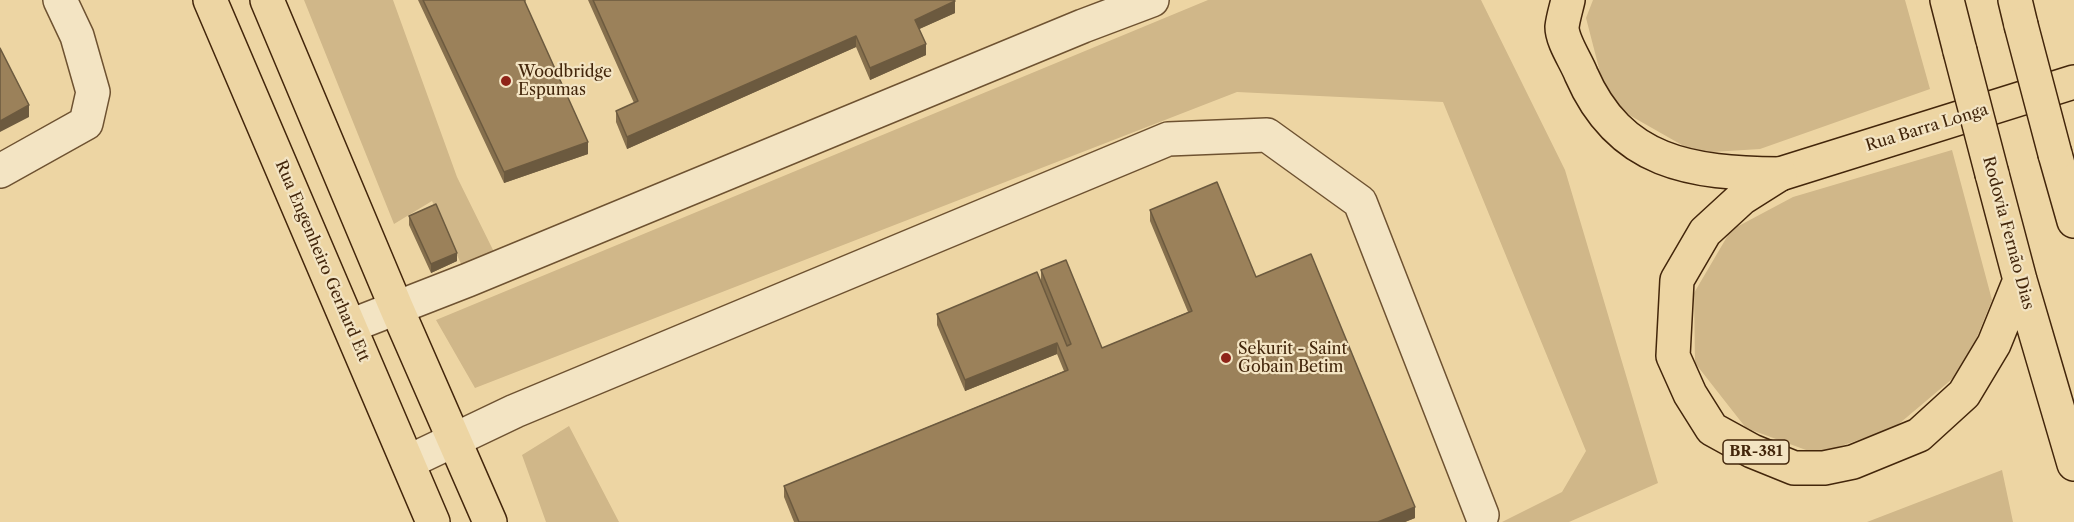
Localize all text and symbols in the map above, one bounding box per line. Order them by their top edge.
place label: Woodbridge Espumas [518,62,612,100]
marker: Woodbridge Espumas [499,74,513,88]
street label: Rua Barra Longa [1863,100,1991,156]
street label: Rodovia Fernão Dias [1978,154,2038,312]
street label: Rua Engenheiro Gerhard Ett [271,157,373,365]
place label: Sekurit - Saint Gobain Betim [1238,339,1347,377]
marker: Sekurit - Saint Gobain Betim [1219,351,1233,365]
road number: BR-381 [1723,440,1789,464]

